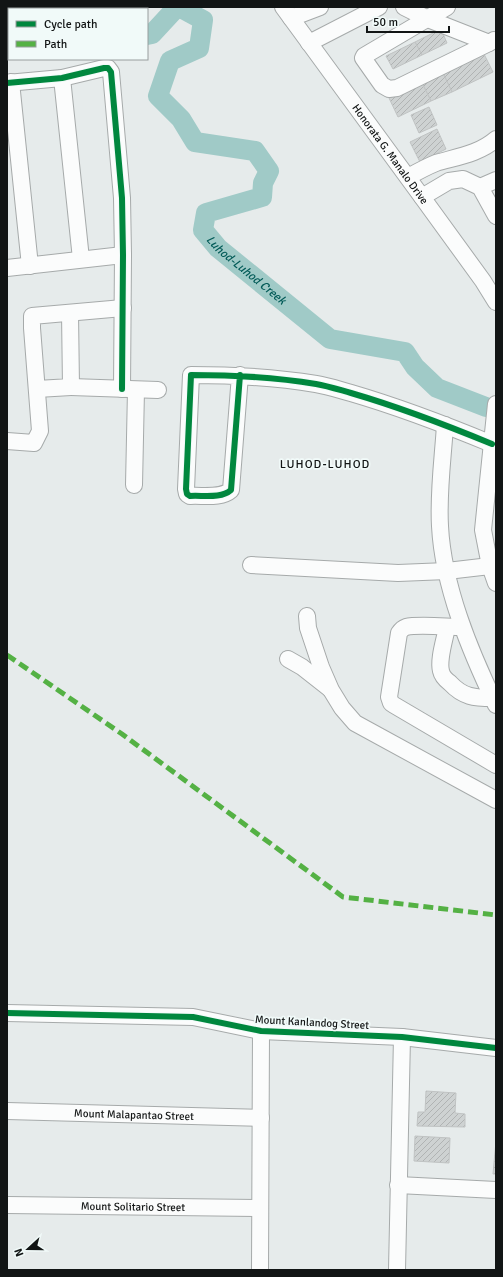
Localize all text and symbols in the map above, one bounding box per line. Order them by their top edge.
legend [8,8,148,60]
scale bar [367,8,449,34]
text: 50 m [373,15,398,30]
text: Cycle path [44,17,97,32]
text: Path [44,37,67,52]
street label: Honorata G. Manalo Drive [349,102,431,207]
water label: Luhod-Luhod Creek [203,233,290,309]
district label: LUHOD-LUHOD [280,457,370,472]
street label: Mount Kanlandog Street [255,1013,370,1032]
street label: Mount Malapantao Street [74,1107,194,1123]
street label: Mount Solitario Street [81,1200,185,1214]
north arrow [8,1229,48,1269]
text: N [12,1247,27,1258]

